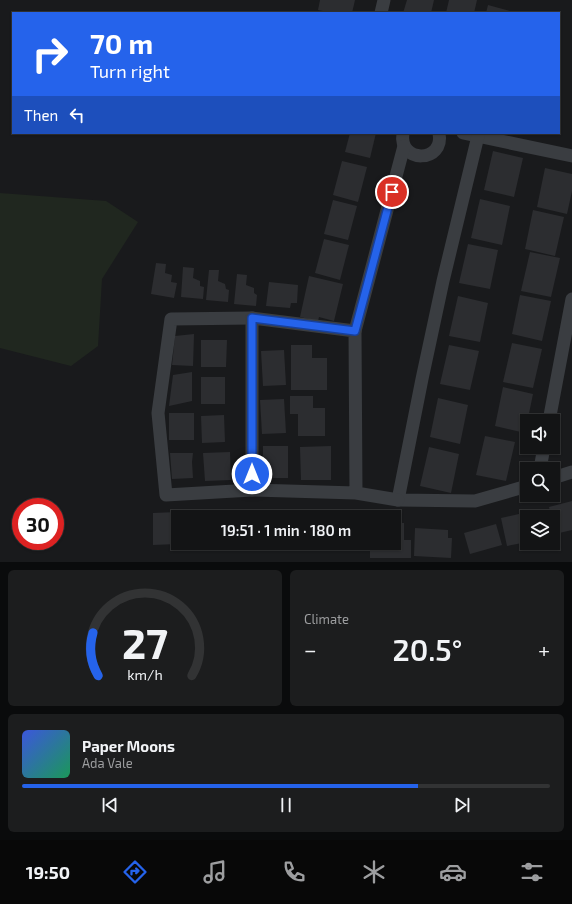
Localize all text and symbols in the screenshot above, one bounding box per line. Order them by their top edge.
text: 70 m [90,26,153,60]
icon: right [24,28,76,80]
text: Turn right [90,60,170,82]
icon: left [66,104,88,126]
text: Then [24,106,58,124]
pin [375,175,409,209]
icon: arrive [381,181,403,203]
map controls [520,414,560,550]
button: sound [520,414,560,454]
position arrow [231,453,273,495]
button: search [520,462,560,502]
speed limit sign: 30 [12,498,64,550]
button: layers [520,510,560,550]
text: 19:51 · 1 min · 180 m [221,521,351,539]
text: Climate [304,611,349,627]
text: 27 [122,617,168,667]
text: 20.5° [392,631,462,667]
text: − [304,636,317,662]
text: + [538,636,550,662]
text: km/h [127,666,163,683]
text: Paper Moons [82,737,175,755]
text: Ada Vale [82,755,133,771]
icon: previous [99,794,121,816]
icon: pause [275,794,297,816]
icon: next [451,794,473,816]
icon: directions [121,858,149,886]
icon: music [201,858,229,886]
icon: phone [280,858,308,886]
icon: climate [360,858,388,886]
icon: car [439,858,467,886]
icon: filters [518,858,546,886]
text: 19:50 [26,861,70,883]

